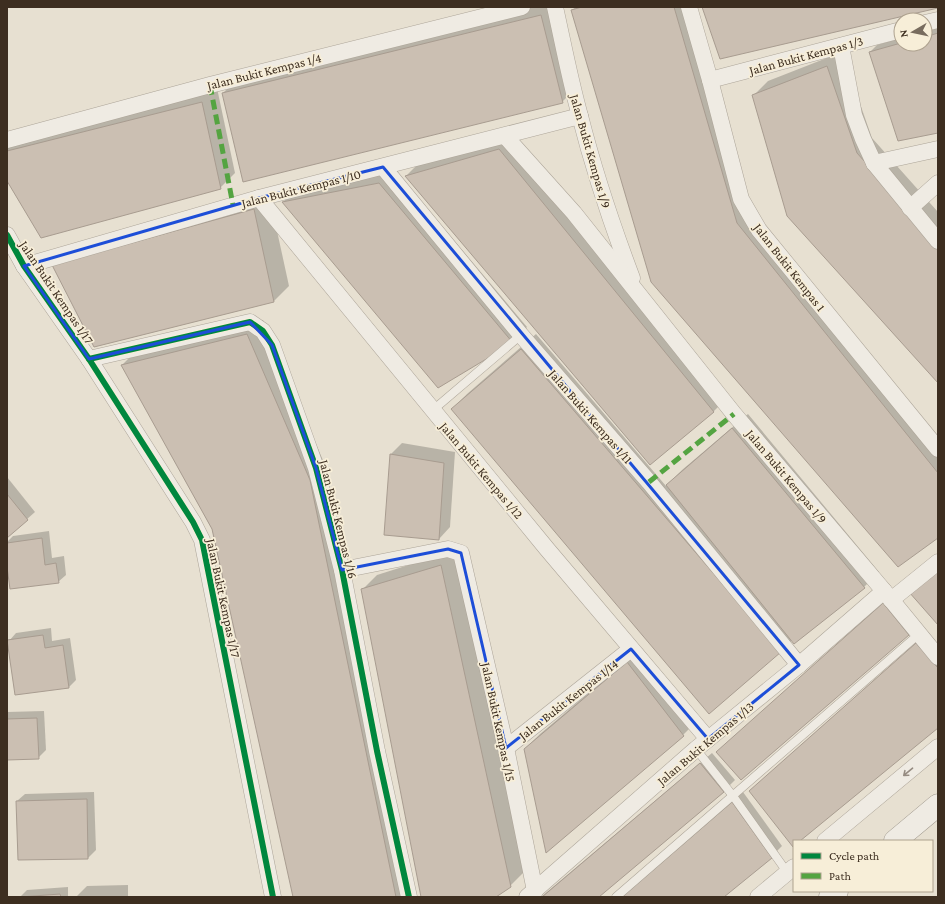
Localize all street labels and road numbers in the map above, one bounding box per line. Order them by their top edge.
street label: Jalan Bukit Kempas 1/3 [747,33,865,78]
street label: Jalan Bukit Kempas 1/4 [204,50,323,93]
street label: Jalan Bukit Kempas 1/9 [567,91,614,210]
street label: Jalan Bukit Kempas 1/10 [239,166,362,211]
street label: Jalan Bukit Kempas 1 [750,220,829,314]
street label: Jalan Bukit Kempas 1/17 [16,237,97,347]
street label: Jalan Bukit Kempas 1/11 [545,365,636,466]
street label: Jalan Bukit Kempas 1/12 [436,418,526,522]
street label: Jalan Bukit Kempas 1/9 [742,426,830,526]
street label: Jalan Bukit Kempas 1/16 [316,457,361,580]
street label: Jalan Bukit Kempas 1/17 [203,536,243,659]
street label: Jalan Bukit Kempas 1/14 [515,656,621,743]
street label: Jalan Bukit Kempas 1/15 [478,660,518,783]
street label: Jalan Bukit Kempas 1/13 [653,699,757,789]

